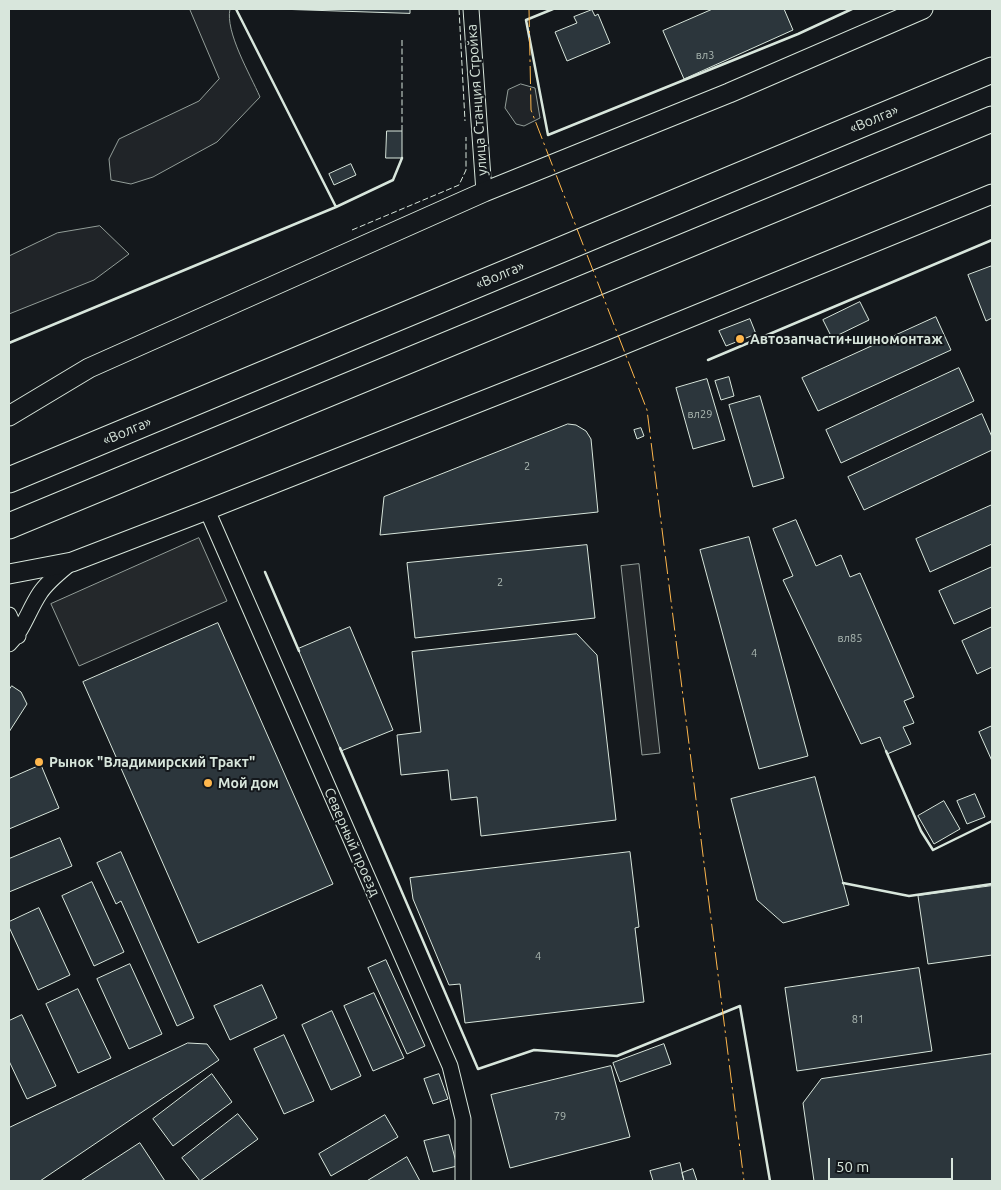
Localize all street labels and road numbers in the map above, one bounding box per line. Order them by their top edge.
street label: улица Станция Стройка [463,24,491,176]
street label: «Волга» [847,101,901,137]
street label: «Волга» [473,257,527,293]
street label: «Волга» [100,413,154,449]
street label: Северный проезд [321,785,383,899]

